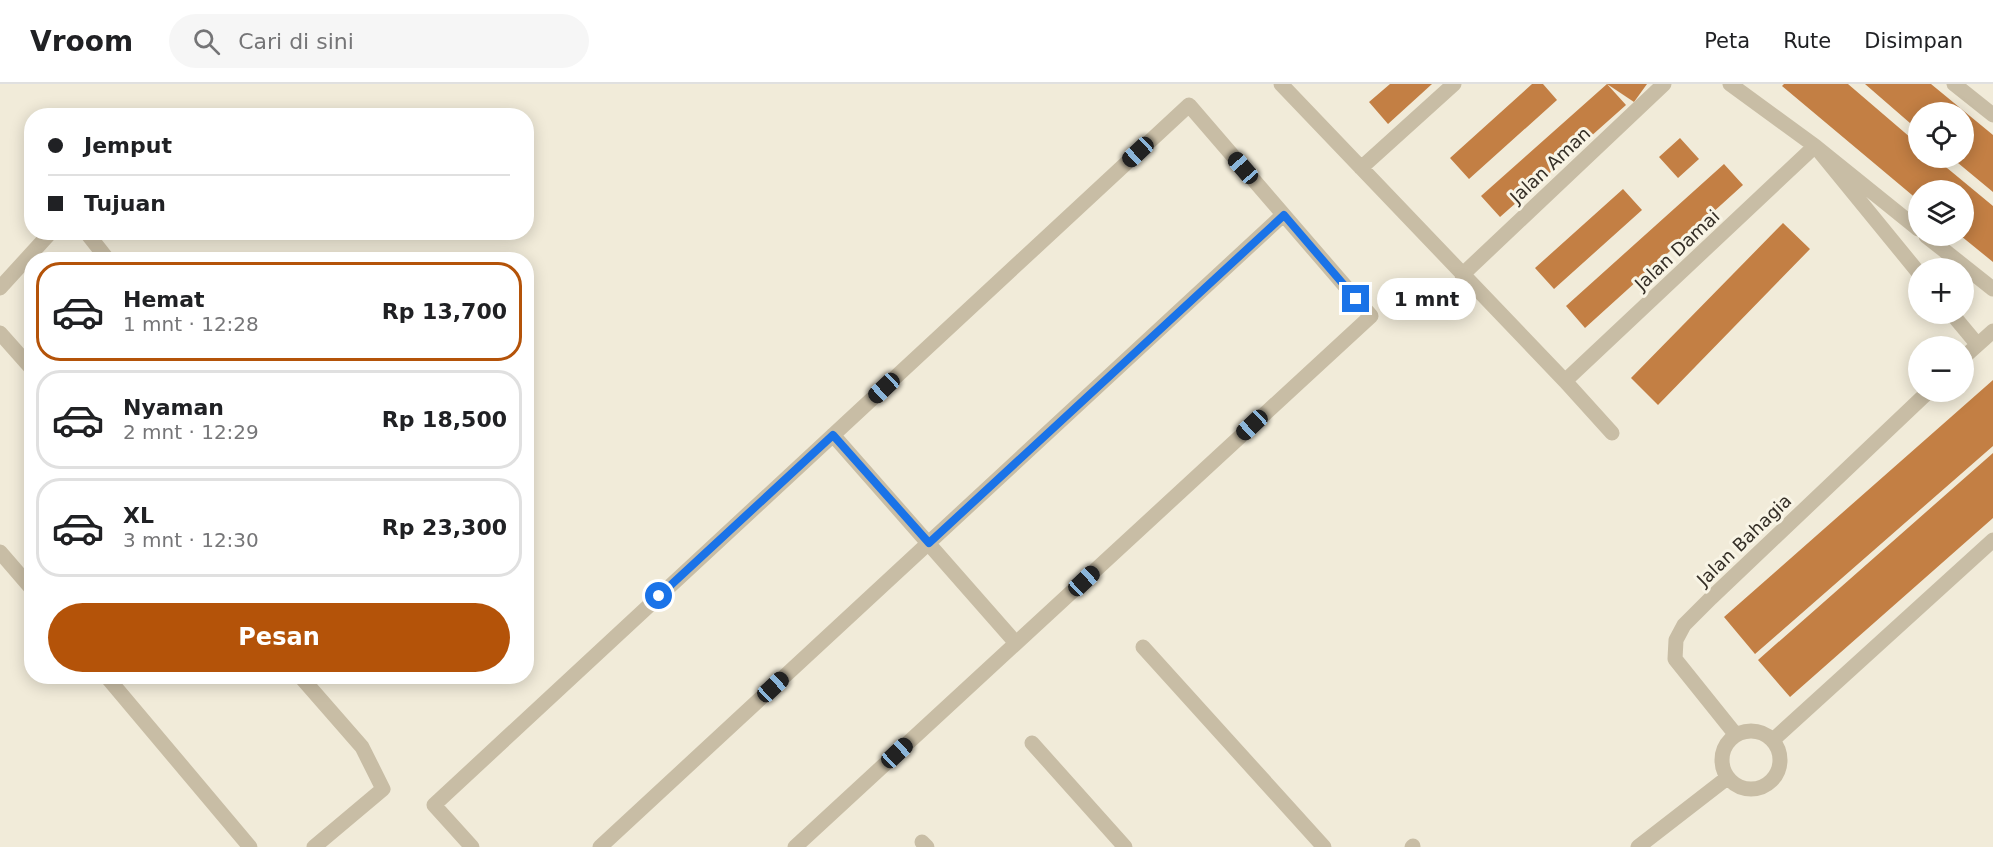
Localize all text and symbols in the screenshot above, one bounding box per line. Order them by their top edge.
search box [169,14,589,68]
text: Vroom [30,25,133,58]
icon: search [190,25,223,58]
text: Cari di sini [238,29,354,54]
text: Peta [1704,29,1750,53]
text: Rute [1783,29,1831,53]
text: Disimpan [1864,29,1963,53]
map controls [1908,102,1974,402]
button: locate [1908,102,1974,168]
street label: Jalan Aman [1505,123,1594,208]
text: Jemput [84,133,172,158]
car [1119,133,1157,171]
car [1224,149,1262,187]
button: layers [1908,180,1974,246]
text: Tujuan [84,191,166,216]
street label: Jalan Damai [1630,206,1724,295]
button: + [1908,258,1974,324]
callout: 1 mnt [1377,278,1476,320]
icon: car [51,285,105,339]
route end [1342,285,1369,312]
text: Hemat [123,287,205,312]
text: 1 mnt [1394,287,1459,311]
text: Rp 13,700 [382,299,507,324]
text: 1 mnt · 12:28 [123,312,259,336]
button: − [1908,336,1974,402]
car [865,369,903,407]
icon: car [51,393,105,447]
text: Nyaman [123,395,224,420]
car [1233,406,1271,444]
text: Rp 18,500 [382,407,507,432]
text: 2 mnt · 12:29 [123,420,259,444]
street label: Jalan Bahagia [1692,490,1795,591]
icon: car [51,501,105,555]
text: XL [123,503,154,528]
text: Rp 23,300 [382,515,507,540]
text: 3 mnt · 12:30 [123,528,259,552]
car [1065,562,1103,600]
route start [645,582,672,609]
button: Pesan [48,603,510,672]
car [754,668,792,706]
car [878,734,916,772]

